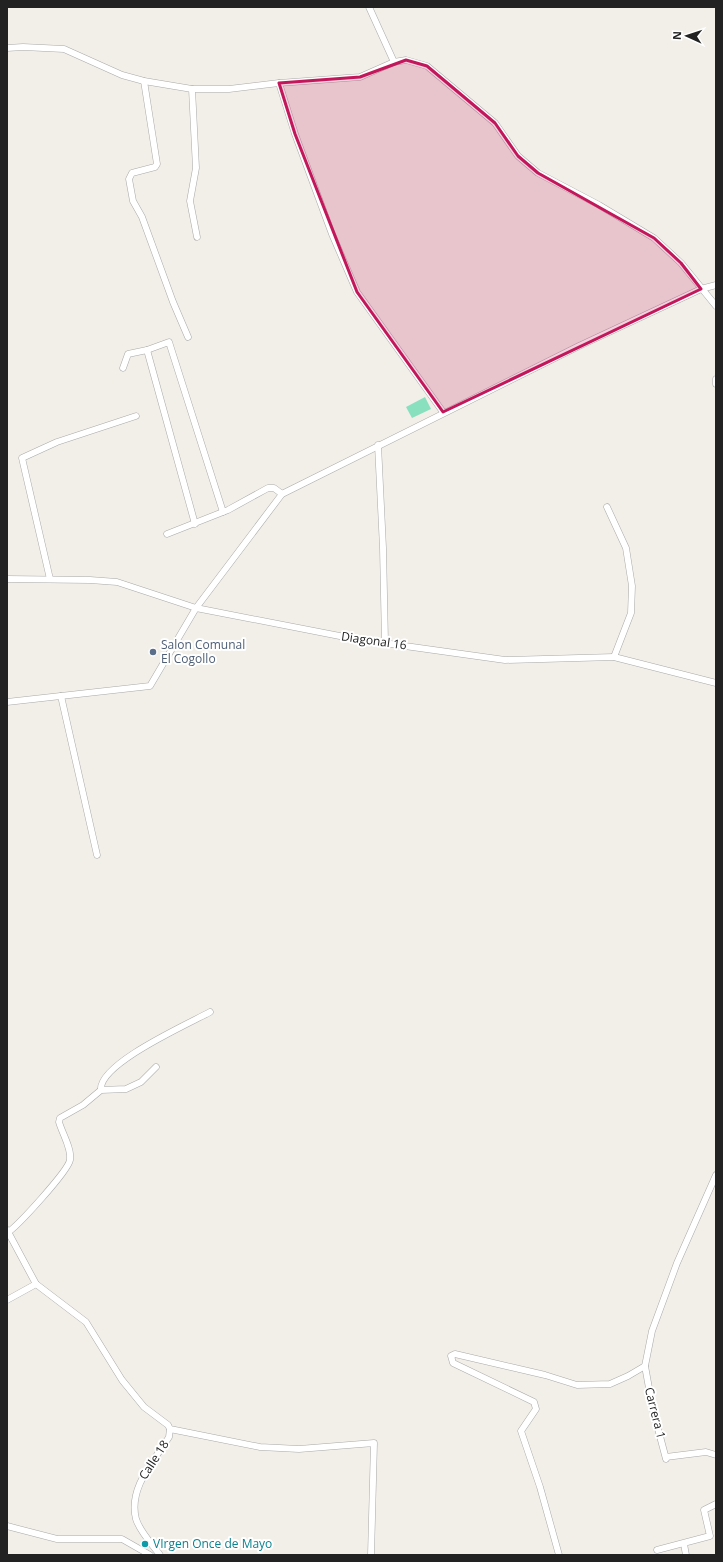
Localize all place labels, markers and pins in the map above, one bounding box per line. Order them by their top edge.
place label: Salon Comunal El Cogollo [161,636,245,667]
marker: Salon Comunal El Cogollo [148,647,158,657]
place label: VIrgen Once de Mayo [153,1535,272,1552]
marker: VIrgen Once de Mayo [140,1539,150,1549]

